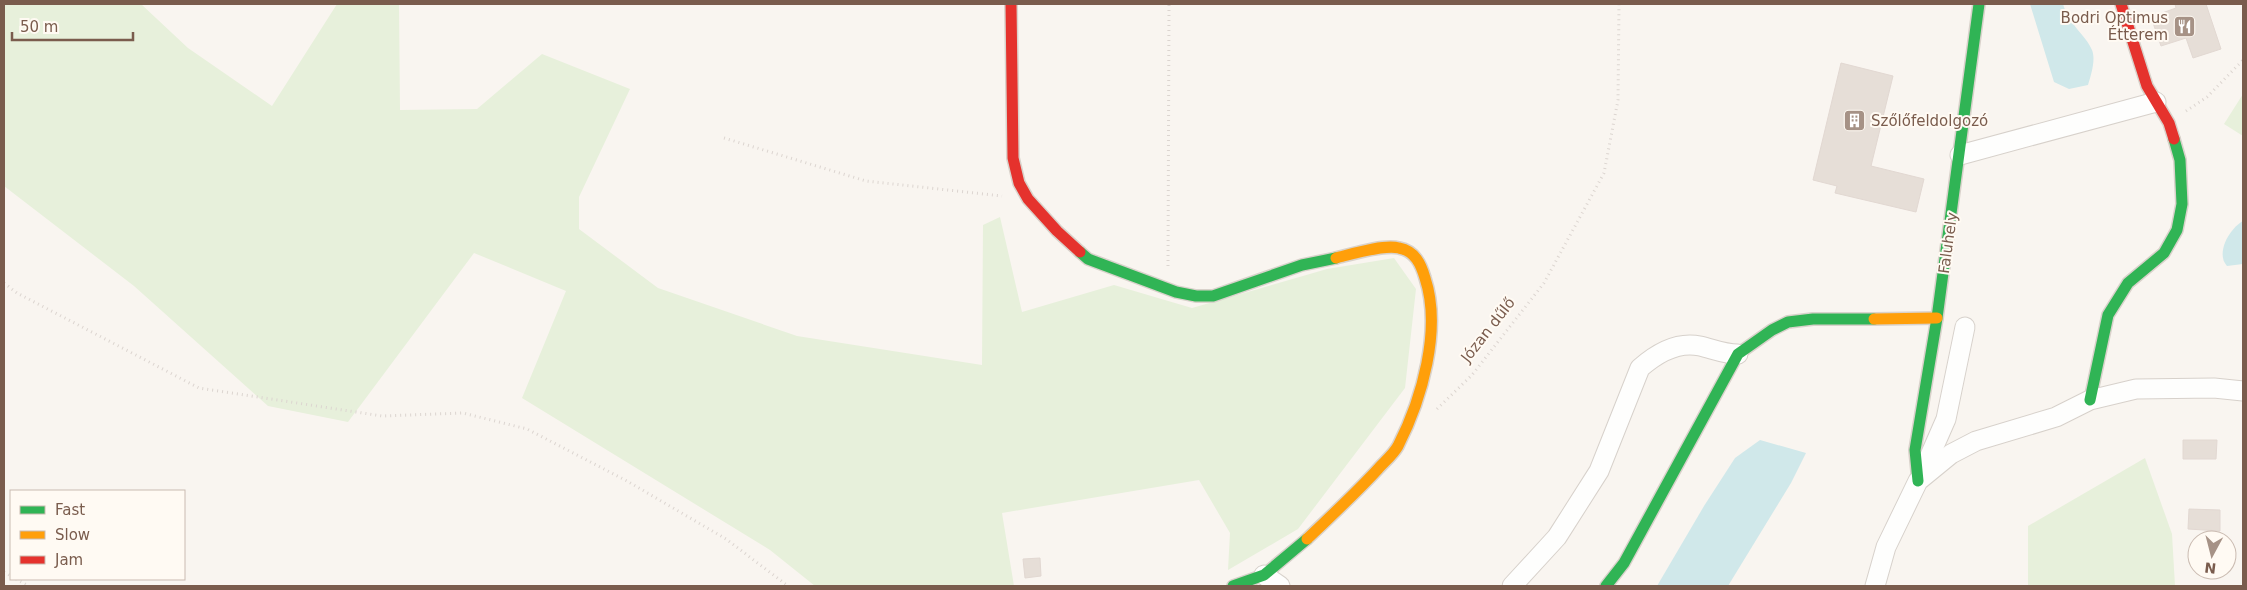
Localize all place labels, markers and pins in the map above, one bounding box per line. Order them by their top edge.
place label: Bodri Optimus Étterem [2061,9,2168,44]
restaurant icon: Bodri Optimus Étterem [2172,15,2196,39]
building icon: Szőlőfeldolgozó [1843,109,1867,133]
place label: Szőlőfeldolgozó [1871,112,1988,130]

